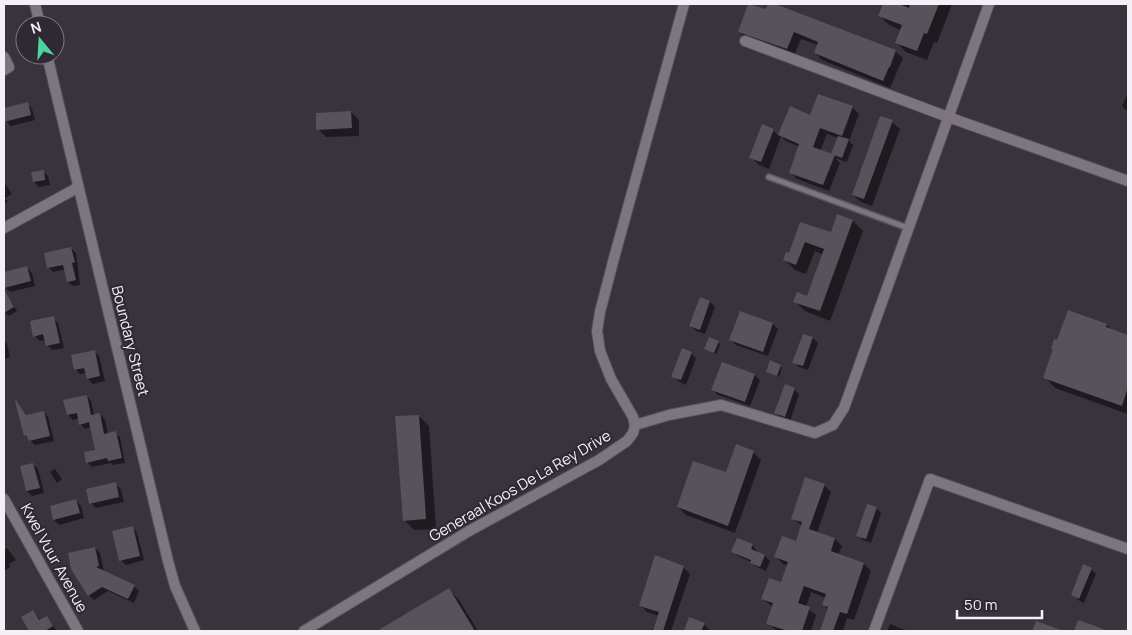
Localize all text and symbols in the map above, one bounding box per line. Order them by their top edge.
north arrow [15,15,65,65]
text: N [28,17,44,38]
street label: Boundary Street [107,283,154,398]
street label: Generaal Koos De La Rey Drive [425,425,615,546]
street label: Kwel Vuur Avenue [16,499,93,616]
scale bar [957,588,1042,620]
text: 50 m [964,594,998,615]

